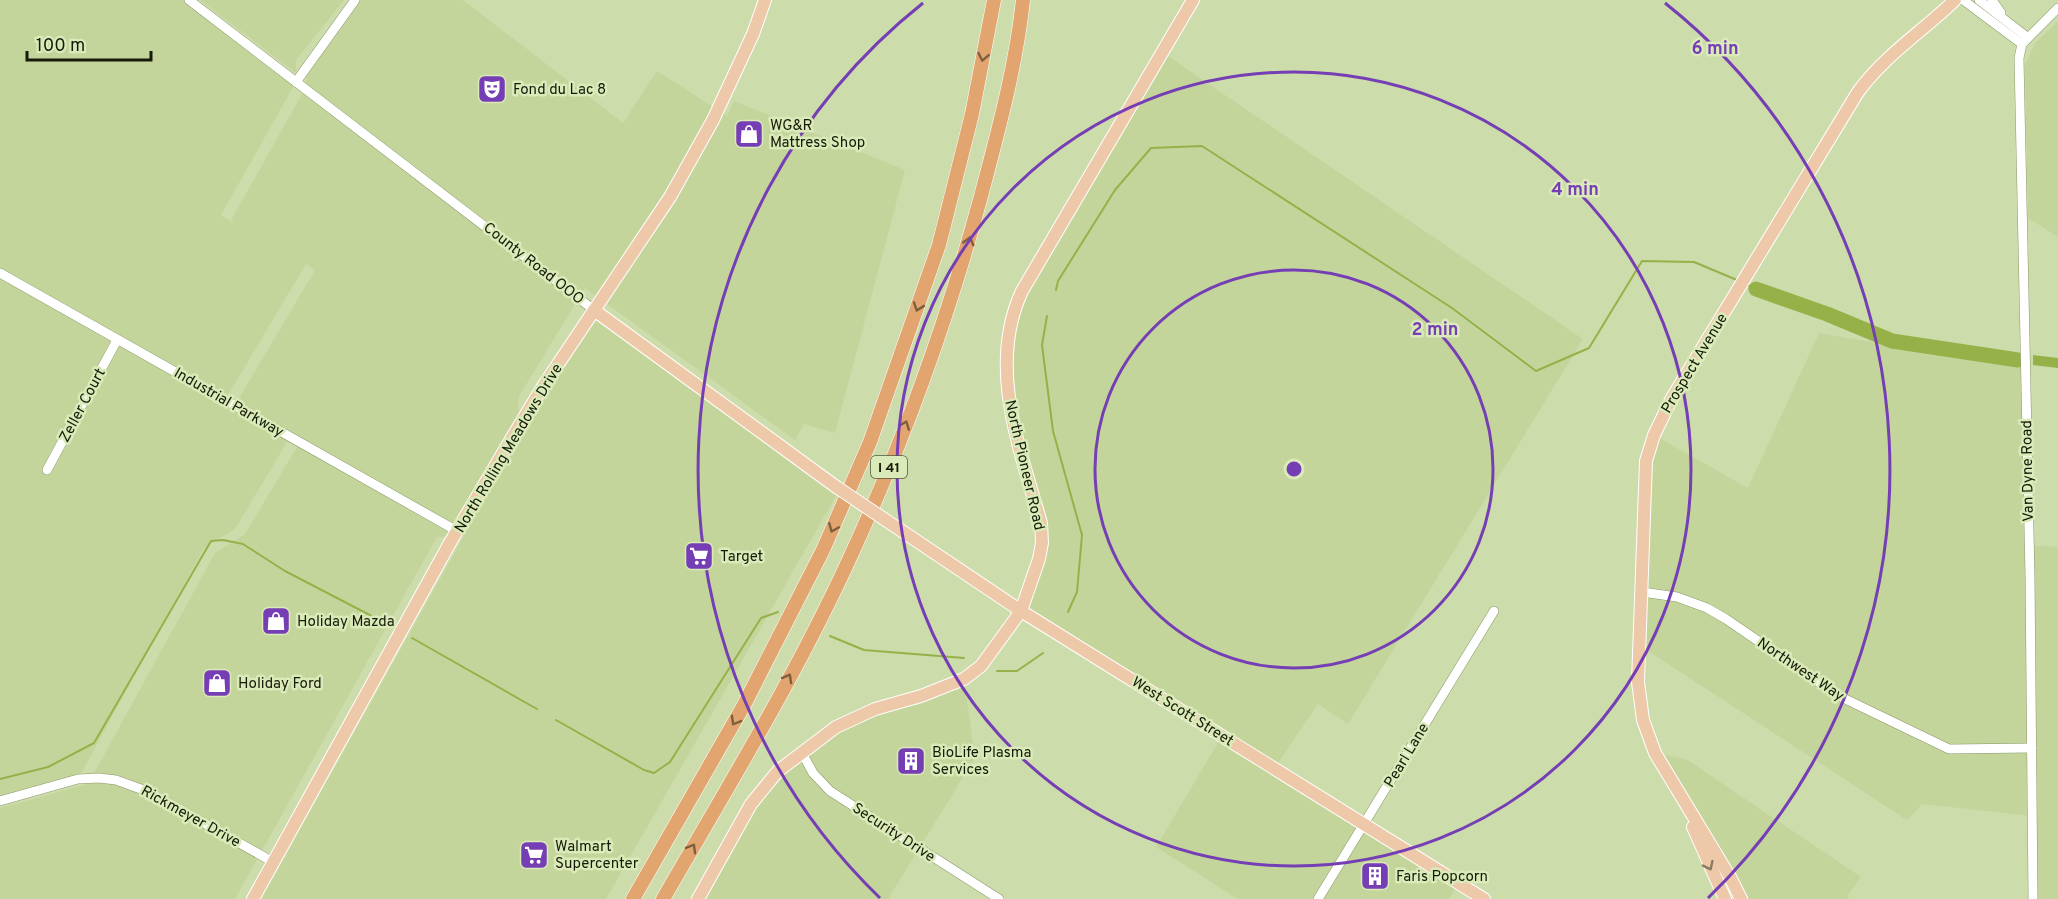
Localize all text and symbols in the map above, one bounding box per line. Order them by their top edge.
scale bar [27,24,152,62]
text: 100 m [36,35,85,58]
text: 6 min [1691,38,1739,61]
one-way arrow [977,52,990,62]
theatre icon: Fond du Lac 8 [476,73,508,105]
place label: Fond du Lac 8 [513,81,606,100]
place label: WG&R Mattress Shop [770,117,865,153]
shop icon: WG&R Mattress Shop [733,118,765,150]
text: 4 min [1551,179,1599,202]
street label: County Road OOO [479,219,587,309]
one-way arrow [962,236,974,247]
one-way arrow [912,301,925,312]
street label: Prospect Avenue [1658,310,1733,417]
text: 2 min [1411,319,1459,342]
street label: North Rolling Meadows Drive [451,361,567,537]
street label: Industrial Parkway [170,364,287,442]
street label: Zeller Court [56,365,111,446]
street label: North Pioneer Road [999,398,1048,532]
street label: Van Dyne Road [2018,420,2039,522]
one-way arrow [898,421,910,432]
road number: I 41 [871,456,907,478]
centre of rings [1284,459,1304,479]
one-way arrow [828,522,840,533]
supermarket icon: Target [683,540,715,572]
place label: Target [720,548,763,567]
shop icon: Holiday Mazda [260,605,292,637]
place label: Holiday Mazda [297,613,395,632]
street label: Northwest Way [1753,634,1847,706]
shop icon: Holiday Ford [201,667,233,699]
street label: West Scott Street [1128,673,1237,751]
one-way arrow [781,674,792,685]
place label: Holiday Ford [238,675,322,694]
one-way arrow [731,714,742,725]
street label: Pearl Lane [1381,720,1434,792]
place label: BioLife Plasma Services [932,744,1031,780]
building icon: BioLife Plasma Services [895,745,927,777]
street label: Rickmeyer Drive [137,782,243,853]
street label: Security Drive [848,799,938,867]
place label: Walmart Supercenter [555,838,639,874]
supermarket icon: Walmart Supercenter [518,839,550,871]
one-way arrow [685,844,697,854]
one-way arrow [1702,859,1714,870]
building icon: Faris Popcorn [1359,860,1391,892]
place label: Faris Popcorn [1396,868,1488,887]

